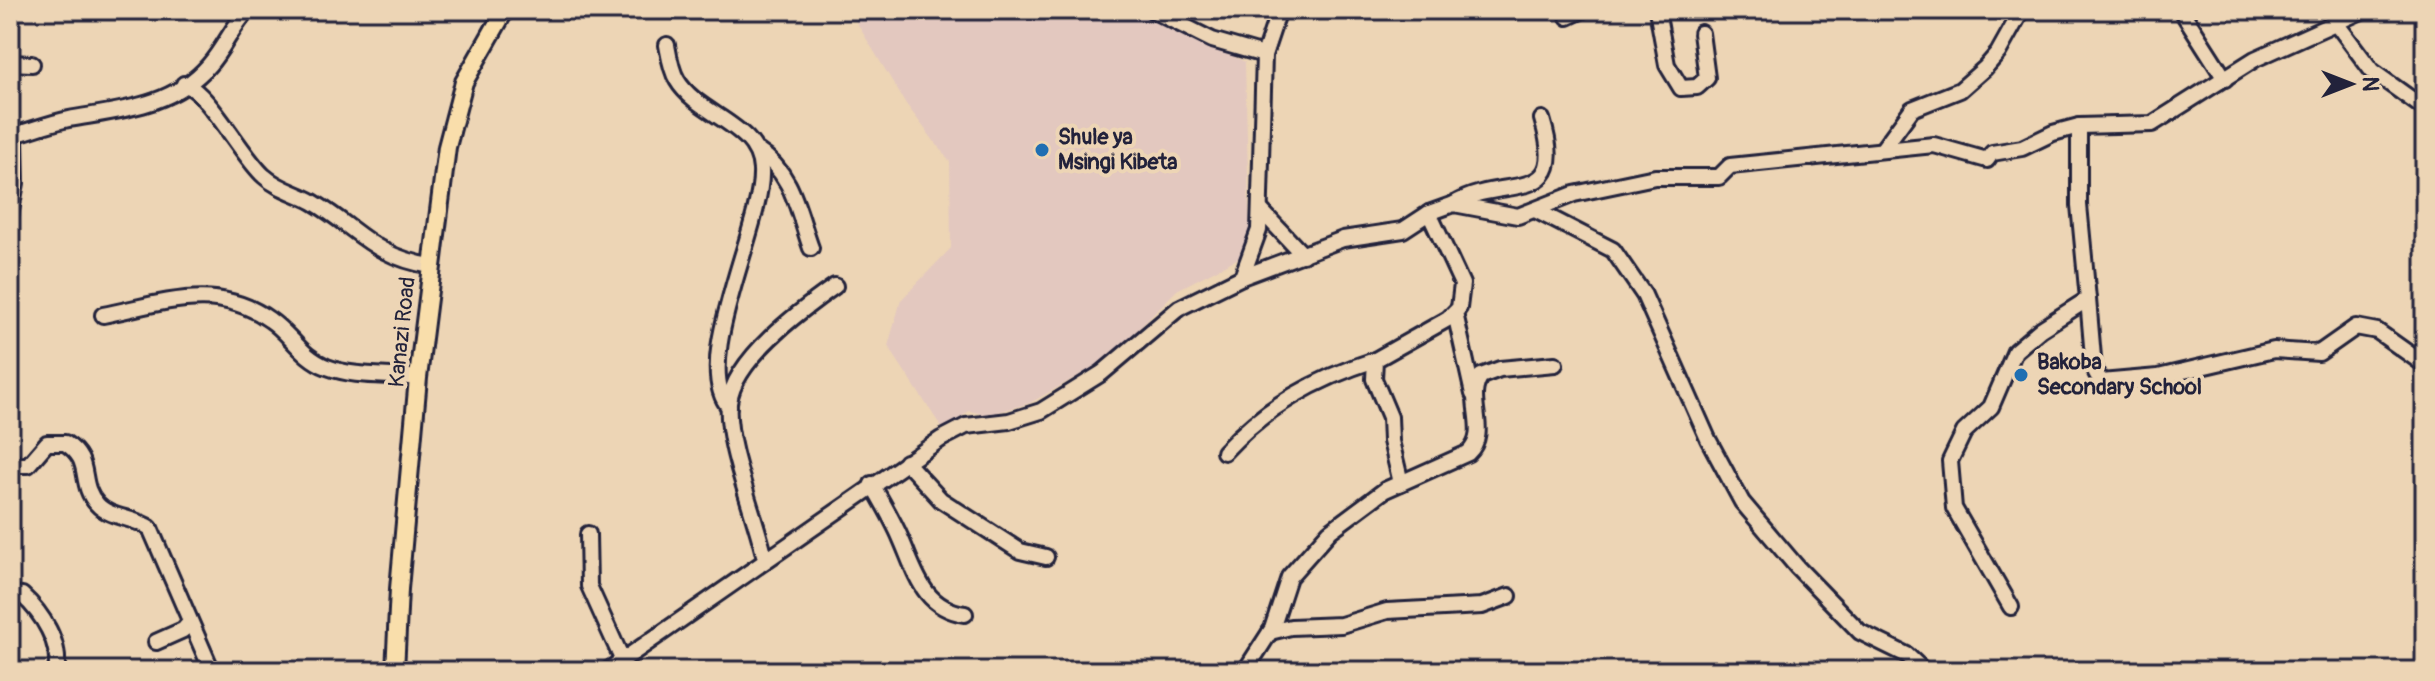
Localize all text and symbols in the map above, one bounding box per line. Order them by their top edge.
north arrow [2311,44,2391,124]
text: N [2356,77,2384,92]
place label: Shule ya Msingi Kibeta [1058,123,1178,176]
marker: Shule ya Msingi Kibeta [1033,141,1051,159]
street label: Kanazi Road [382,275,422,389]
place label: Bakoba Secondary School [2037,348,2202,401]
marker: Bakoba Secondary School [2012,366,2030,384]

